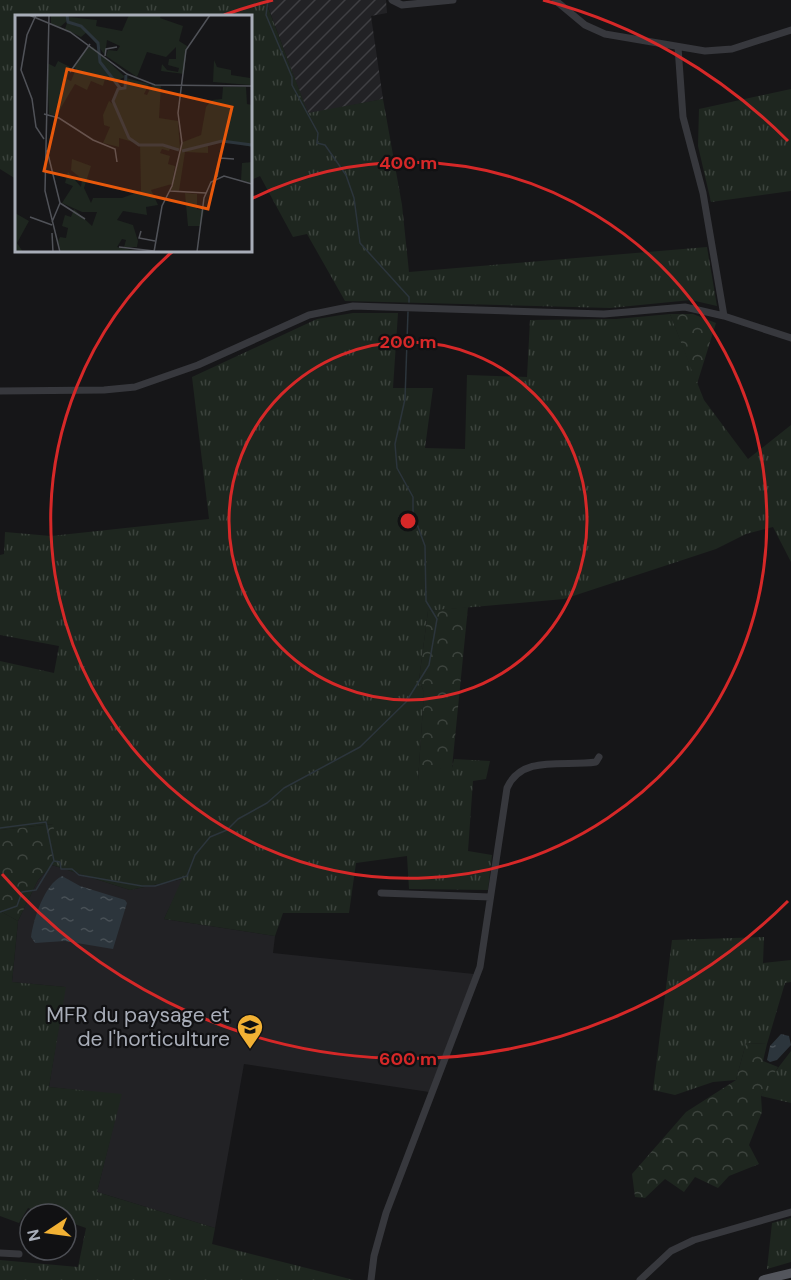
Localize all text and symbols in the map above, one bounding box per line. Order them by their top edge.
inset map [15,15,252,252]
text: 400 m [379,151,437,175]
text: 200 m [380,330,436,354]
centre of rings [398,511,418,531]
place label: MFR du paysage et de l'horticulture [46,1001,230,1053]
school or university icon: MFR du paysage et de l'horticulture [235,1012,265,1050]
text: 600 m [379,1047,437,1071]
north arrow [18,1202,78,1262]
text: N [22,1227,45,1243]

